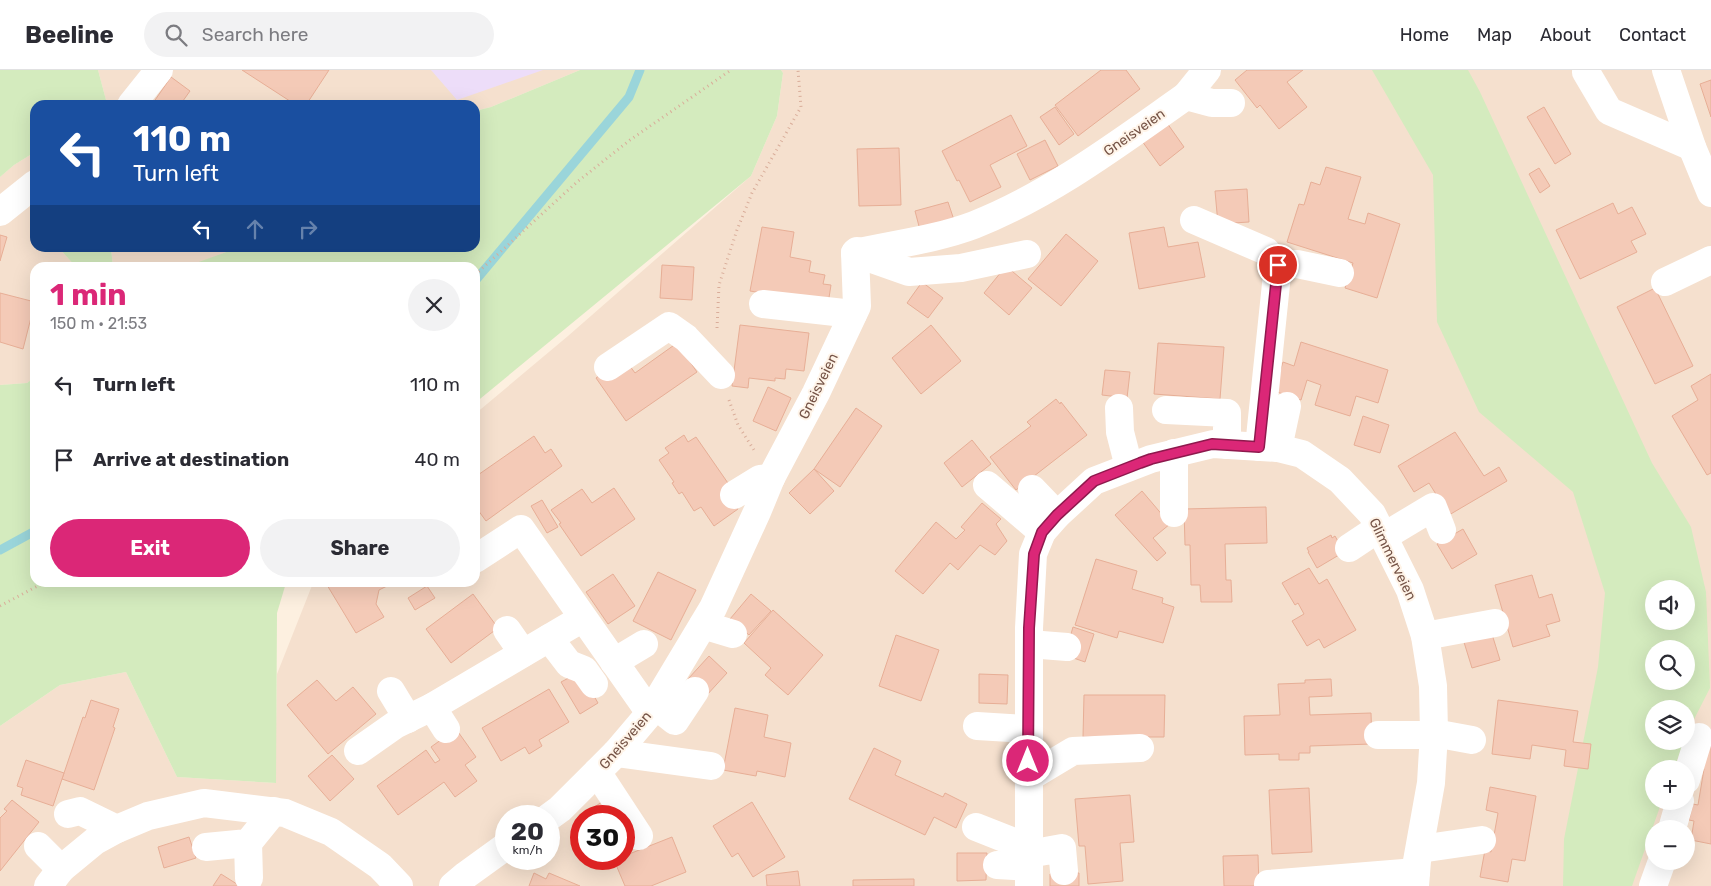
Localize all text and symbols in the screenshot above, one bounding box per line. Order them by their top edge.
search box [144,12,494,57]
text: Beeline [25,21,114,49]
icon: search [162,21,190,49]
text: Search here [202,23,308,46]
text: Home [1400,24,1449,46]
text: Map [1477,24,1512,46]
text: About [1540,24,1591,46]
text: Contact [1619,24,1686,46]
street label: Gneisveien [1100,105,1168,160]
text: 110 m [133,118,231,160]
icon: left [50,120,115,185]
text: Turn left [133,160,219,187]
icon: left [188,215,216,243]
icon: ahead [241,215,269,243]
icon: right [294,215,322,243]
pin [1257,244,1299,286]
icon: arrive [1264,251,1292,279]
text: 1 min [50,277,127,313]
button: close [408,279,460,331]
text: 150 m · 21:53 [50,314,147,333]
street label: Gneisveien [795,351,842,422]
icon: left [50,371,78,399]
text: Turn left [93,373,175,396]
text: 110 m [410,373,460,396]
icon: arrive [50,446,78,474]
text: Arrive at destination [93,448,289,471]
text: 40 m [415,448,460,471]
street label: Glimmerveien [1365,515,1420,603]
button: Exit [50,519,250,577]
button: Share [260,519,460,577]
map controls [1645,580,1695,870]
button: sound [1645,580,1695,630]
button: search [1645,640,1695,690]
button: layers [1645,700,1695,750]
street label: Gneisveien [596,708,655,773]
position arrow [1001,734,1053,786]
button: + [1645,760,1695,810]
speed limit sign: 30 [570,805,635,870]
text: 20 [511,817,544,846]
button: − [1645,820,1695,870]
text: km/h [513,843,542,857]

